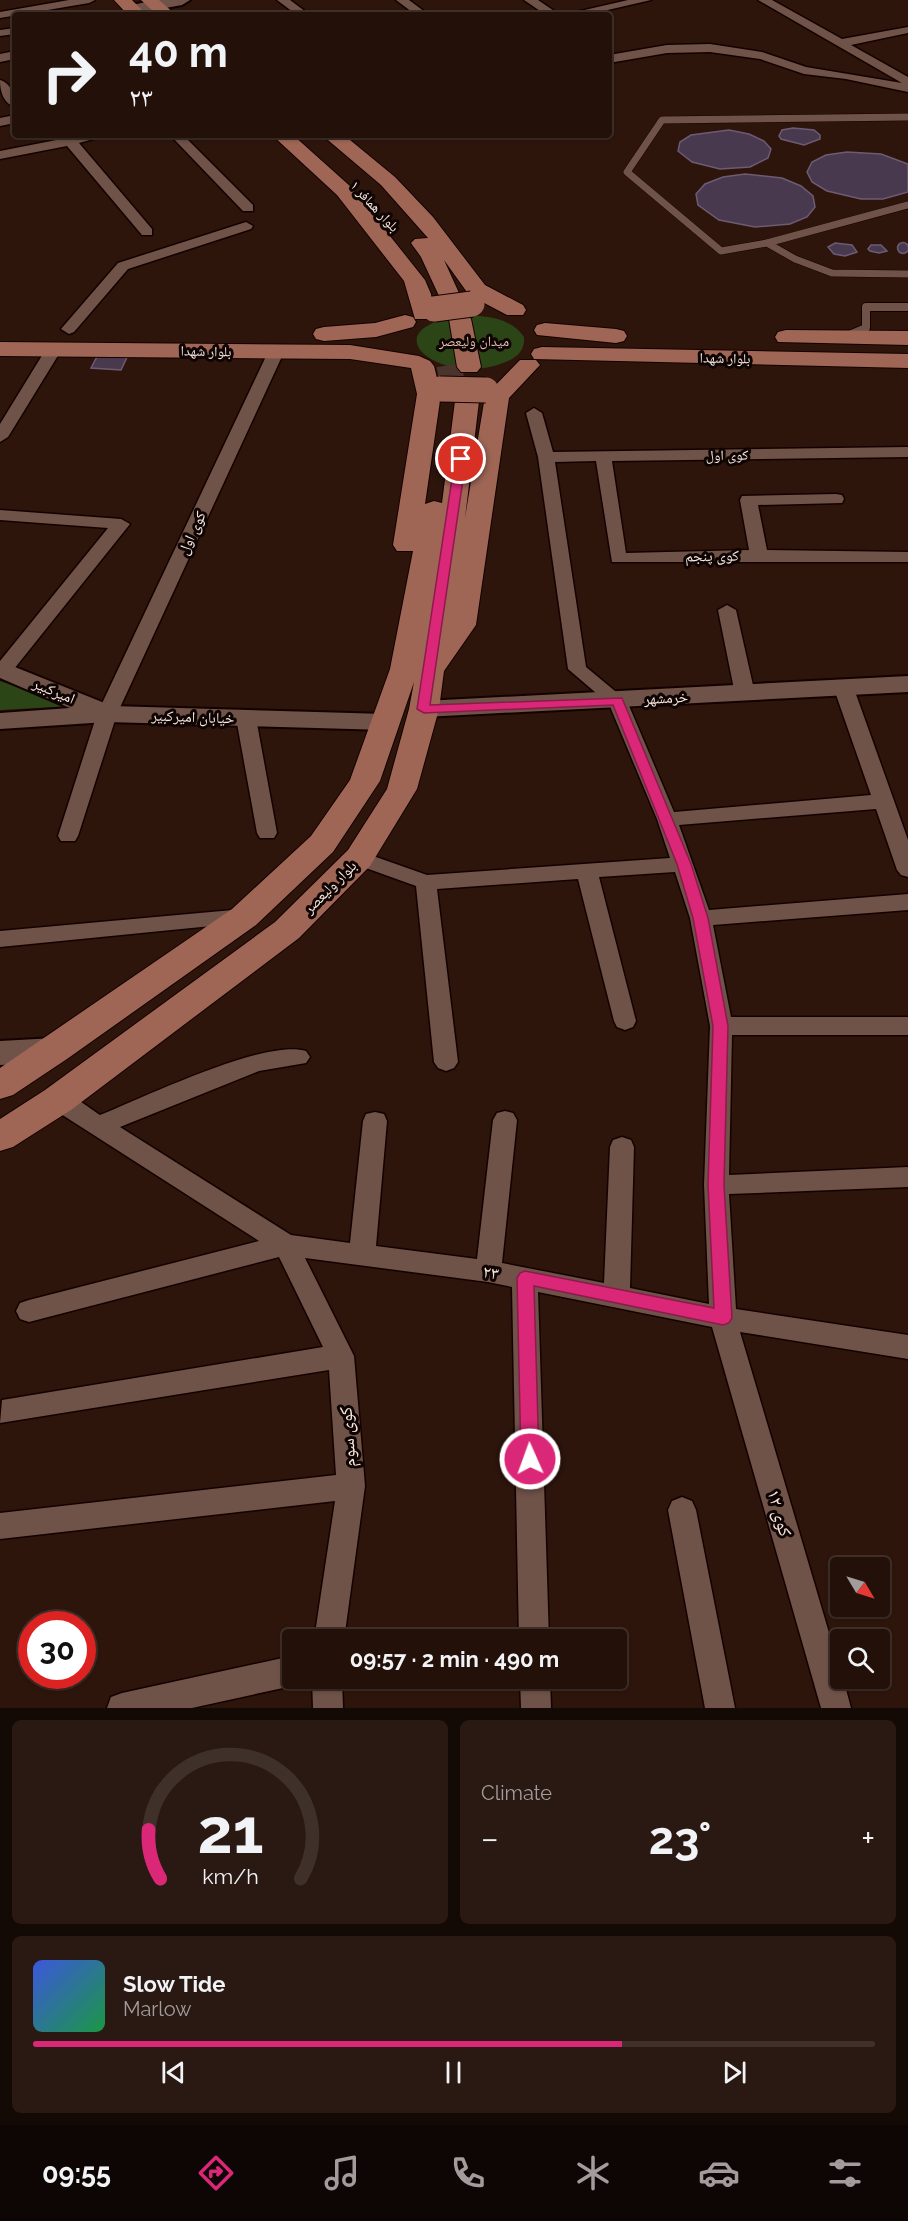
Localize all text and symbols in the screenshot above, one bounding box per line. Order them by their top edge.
text: 40 m [129,28,228,77]
icon: right [30,36,108,114]
text: ۲۳ [129,82,153,113]
street label: بلوار همافر ۱ [347,177,403,236]
district label: میدان ولیعصر [438,333,509,350]
street label: بلوار شهدا [181,343,232,360]
street label: بلوار شهدا [700,350,751,367]
pin [435,433,486,484]
icon: arrive [444,442,477,475]
street label: کوی اول [705,447,749,464]
street label: کوی اول [174,508,211,558]
street label: کوی پنجم [685,547,739,566]
street label: امیرکبیر [29,674,78,708]
street label: خرمشهر [642,688,689,708]
street label: خیابان امیرکبیر [150,707,235,728]
street label: بلوار ولیعصر [299,857,360,918]
street label: ۲۳ [481,1260,501,1284]
street label: کوی سوم [334,1405,362,1468]
position arrow [498,1427,562,1491]
street label: کوی ۱۲ [762,1487,797,1540]
north arrow [830,1557,890,1617]
map controls [830,1557,890,1689]
speed limit sign: 30 [18,1611,96,1689]
button: search [830,1629,890,1689]
text: 09:57 · 2 min · 490 m [350,1646,559,1672]
text: Climate [481,1781,552,1805]
text: 21 [197,1794,263,1868]
text: 23° [649,1812,711,1865]
text: − [481,1819,499,1858]
text: + [861,1819,875,1858]
text: km/h [202,1864,258,1889]
text: Slow Tide [123,1971,225,1997]
text: Marlow [123,1997,192,2021]
icon: previous [157,2056,190,2089]
icon: pause [437,2056,470,2089]
icon: next [718,2056,751,2089]
icon: directions [195,2152,237,2194]
icon: music [321,2152,363,2194]
icon: phone [447,2152,489,2194]
icon: climate [572,2152,614,2194]
icon: car [698,2152,740,2194]
icon: filters [824,2152,866,2194]
text: 09:55 [42,2158,111,2189]

